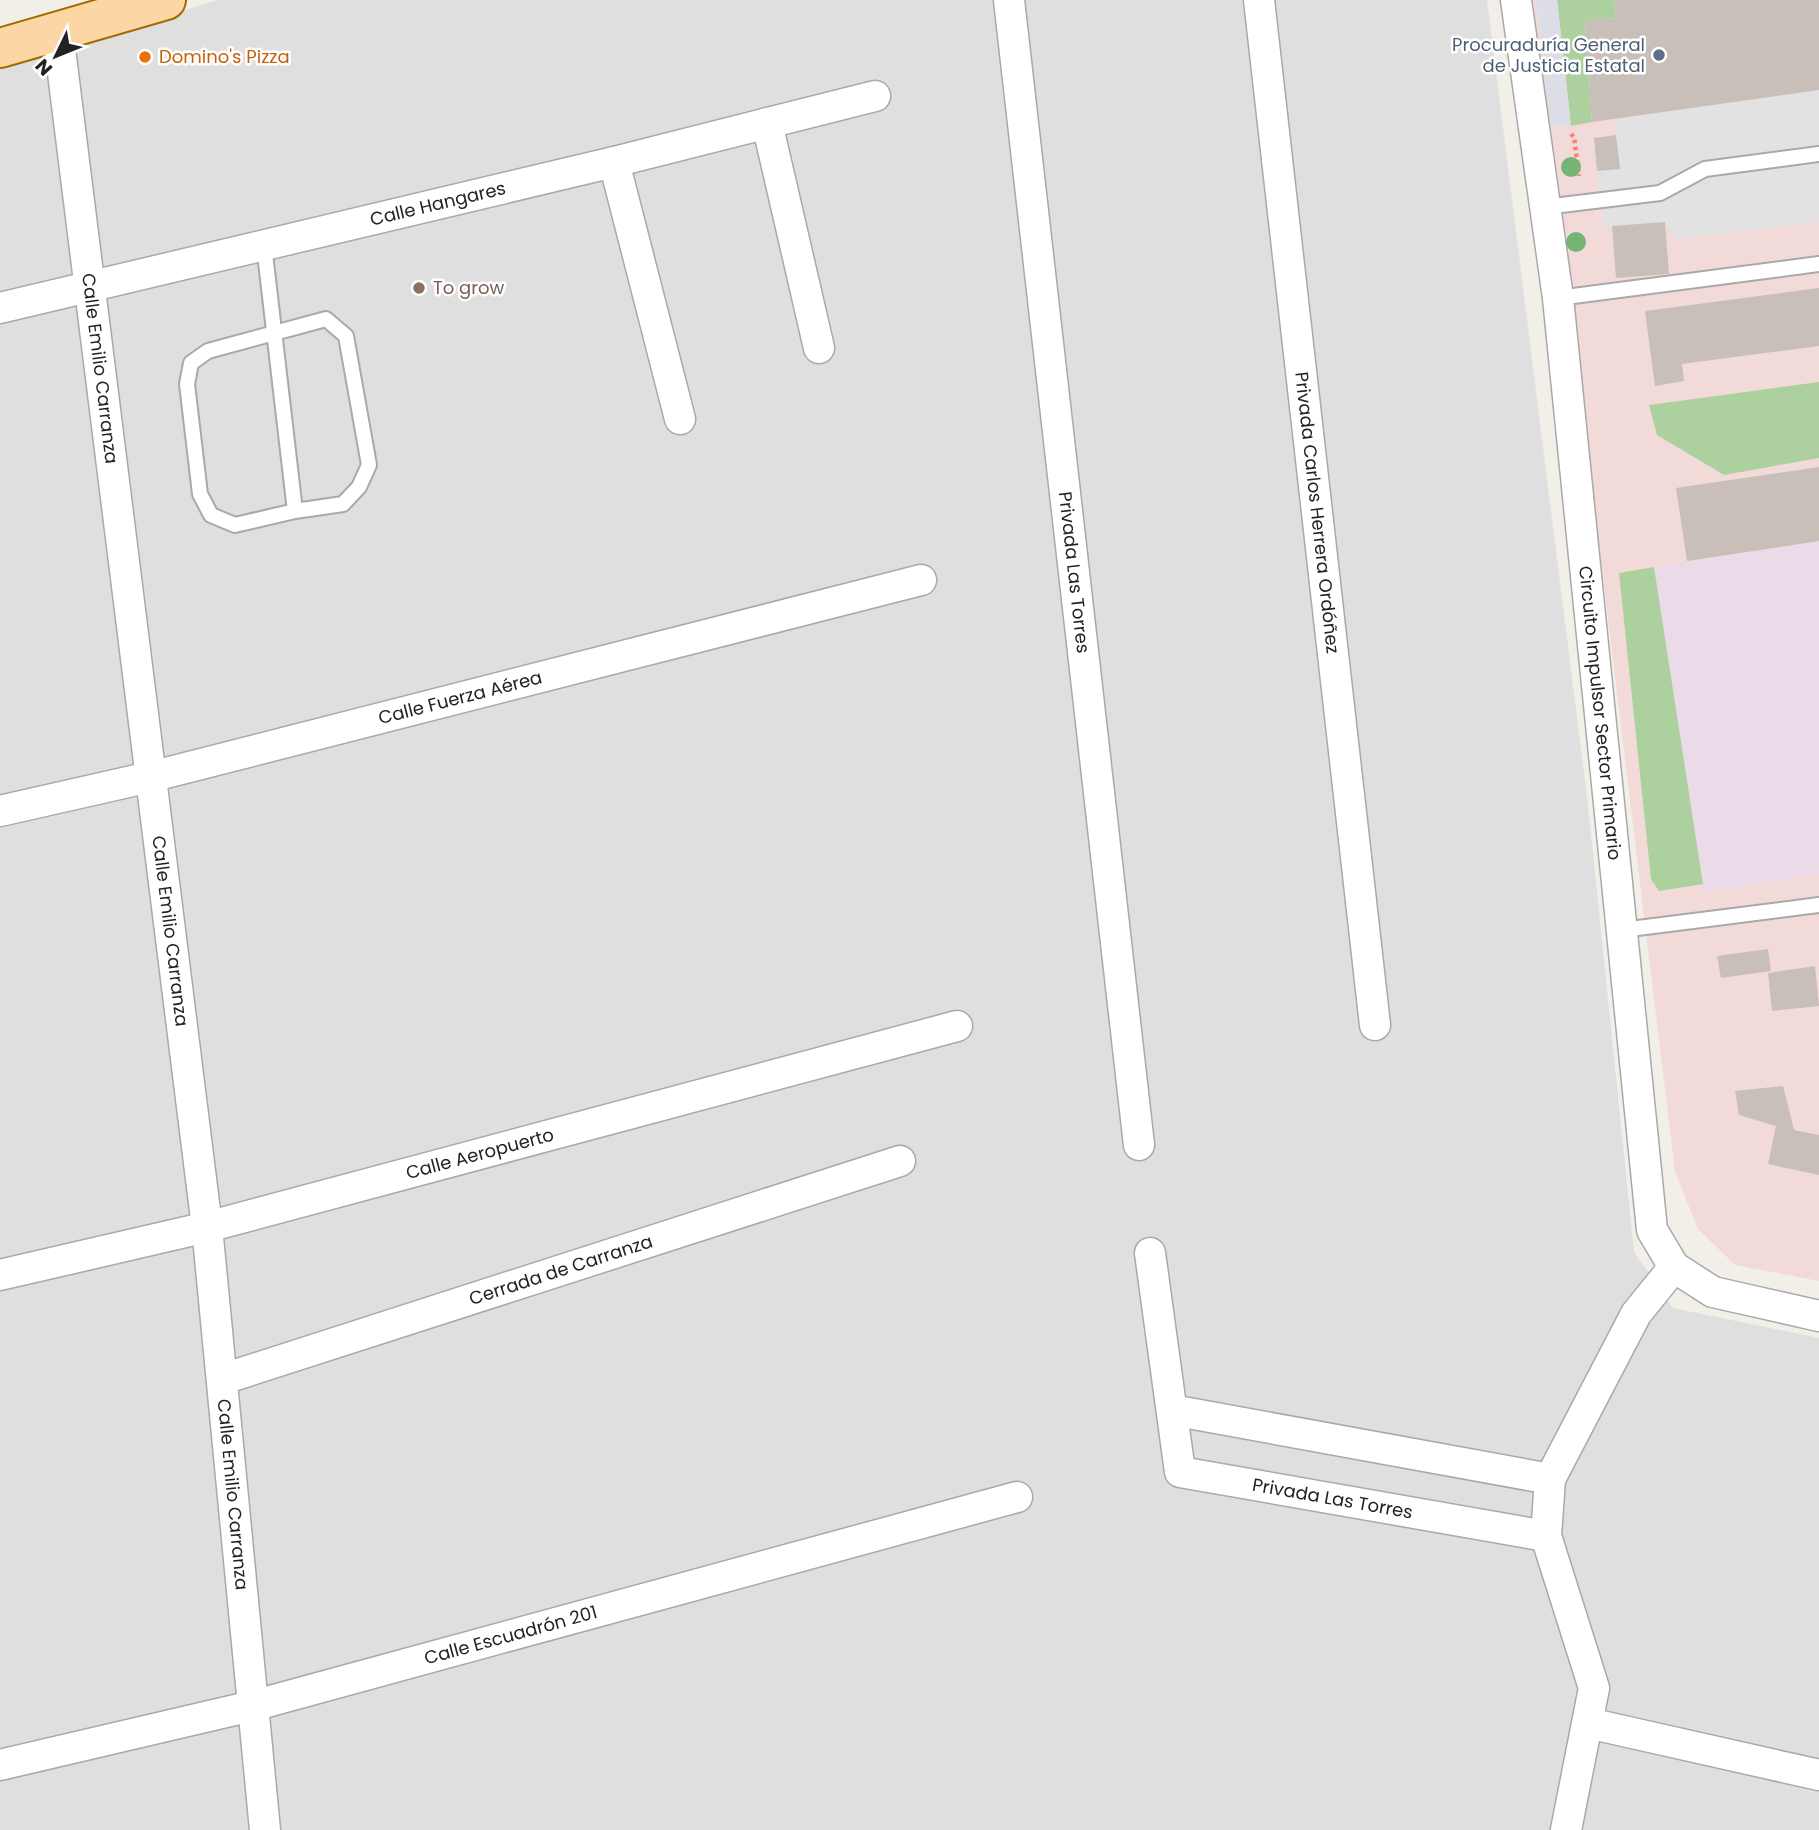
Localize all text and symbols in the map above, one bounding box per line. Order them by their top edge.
north arrow [21,21,91,91]
place label: Procuraduría General de Justicia Estatal [1452,32,1645,78]
place label: Domino's Pizza [159,44,290,69]
marker: Procuraduría General de Justicia Estatal [1651,47,1667,63]
marker: Domino's Pizza [137,49,153,65]
text: N [29,53,59,82]
street label: Calle Hangares [367,175,508,232]
street label: Calle Emilio Carranza [76,272,125,465]
place label: To grow [433,275,504,300]
marker: To grow [411,280,427,296]
street label: Privada Carlos Herrera Ordóñez [1289,370,1346,655]
street label: Privada Las Torres [1053,490,1096,654]
street label: Circuito Impulsor Sector Primario [1573,565,1628,861]
street label: Calle Fuerza Aérea [376,664,545,730]
street label: Calle Emilio Carranza [146,834,195,1028]
street label: Calle Aeropuerto [403,1122,556,1185]
street label: Cerrada de Carranza [466,1228,656,1311]
street label: Calle Emilio Carranza [212,1398,255,1591]
street label: Privada Las Torres [1251,1472,1415,1525]
street label: Calle Escuadrón 201 [421,1599,600,1670]

